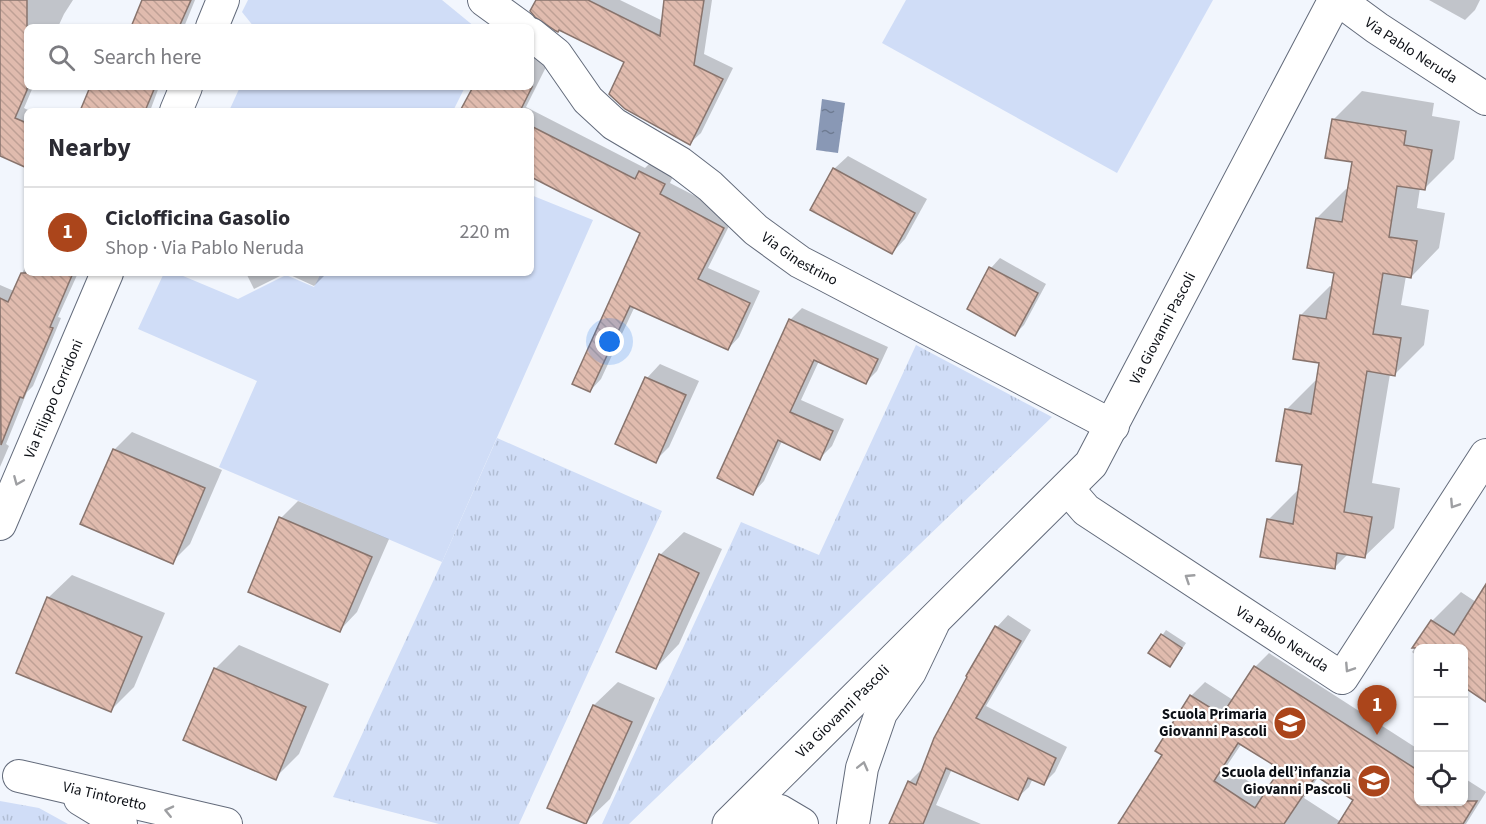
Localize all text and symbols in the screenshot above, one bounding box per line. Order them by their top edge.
street label: Via Pablo Neruda [1360,12,1462,88]
search box [24,24,534,90]
icon: search [45,41,78,74]
text: Search here [93,41,201,73]
text: Nearby [48,129,131,166]
text: Ciclofficina Gasolio [105,202,290,234]
text: 1 [62,218,73,246]
text: 220 m [460,218,510,246]
street label: Via Ginestrino [757,227,842,290]
text: Shop · Via Pablo Neruda [105,234,304,262]
street label: Via Giovanni Pascoli [1124,268,1201,388]
your location [595,327,624,356]
street label: Via Filippo Corridoni [19,336,88,462]
one-way arrow [13,475,25,486]
one-way arrow [1451,498,1462,509]
one-way arrow [1185,573,1195,585]
street label: Via Pablo Neruda [1232,601,1333,677]
map controls [1414,644,1468,806]
button: + [1414,644,1468,698]
street label: Via Giovanni Pascoli [791,660,894,762]
one-way arrow [1344,662,1356,672]
pin: 1 [1358,686,1396,735]
button: − [1414,698,1468,752]
place label: Scuola Primaria Giovanni Pascoli [1159,704,1267,742]
school or university icon: Scuola Primaria Giovanni Pascoli [1272,705,1308,741]
button: locate [1414,752,1468,806]
one-way arrow [856,762,869,772]
place label: Scuola dell’infanzia Giovanni Pascoli [1221,762,1351,800]
school or university icon: Scuola dell’infanzia Giovanni Pascoli [1356,763,1392,799]
street label: Via Tintoretto [61,776,149,816]
one-way arrow [164,805,174,818]

